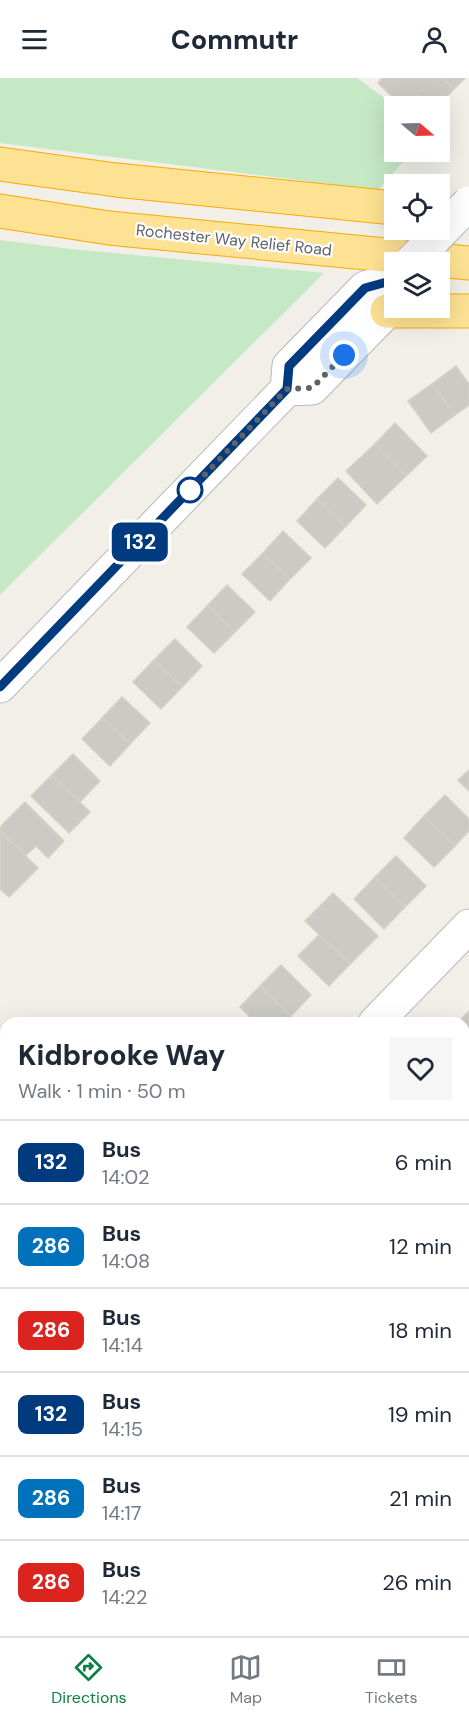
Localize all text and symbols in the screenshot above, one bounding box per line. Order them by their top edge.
text: Commutr [171,22,298,57]
icon: menu [18,23,51,56]
icon: person [418,23,451,56]
north arrow [384,96,450,162]
map controls [384,96,450,318]
button: locate [384,174,450,240]
street label: Rochester Way Relief Road [135,219,333,261]
button: layers [384,252,450,318]
your location [329,340,359,370]
unlabelled marker [177,477,203,503]
line badge: 132 [106,522,174,562]
text: 132 [124,528,156,556]
text: Kidbrooke Way [18,1037,225,1074]
button: heart [389,1037,452,1100]
text: Walk · 1 min · 50 m [18,1078,186,1104]
text: Bus [102,1135,141,1164]
text: 132 [35,1148,67,1176]
text: 6 min [395,1148,452,1177]
text: 14:02 [102,1164,149,1190]
text: Bus [102,1219,141,1248]
text: 286 [32,1232,70,1260]
text: 12 min [389,1232,452,1261]
text: 14:08 [102,1248,150,1274]
text: Bus [102,1303,141,1332]
text: 286 [32,1316,70,1344]
text: 18 min [388,1316,452,1345]
text: 14:14 [102,1332,143,1358]
text: Bus [102,1387,141,1416]
text: 132 [35,1400,67,1428]
text: 19 min [388,1400,452,1429]
text: 14:15 [102,1416,143,1442]
text: Bus [102,1471,141,1500]
text: 286 [32,1484,70,1512]
text: 21 min [389,1484,452,1513]
text: 14:17 [102,1500,141,1526]
text: Bus [102,1555,141,1584]
text: 286 [32,1568,70,1596]
text: 26 min [382,1568,452,1597]
text: 14:22 [102,1584,147,1610]
tab: Directions [51,1651,127,1708]
tab: Map [229,1651,262,1708]
tab: Tickets [365,1651,418,1708]

